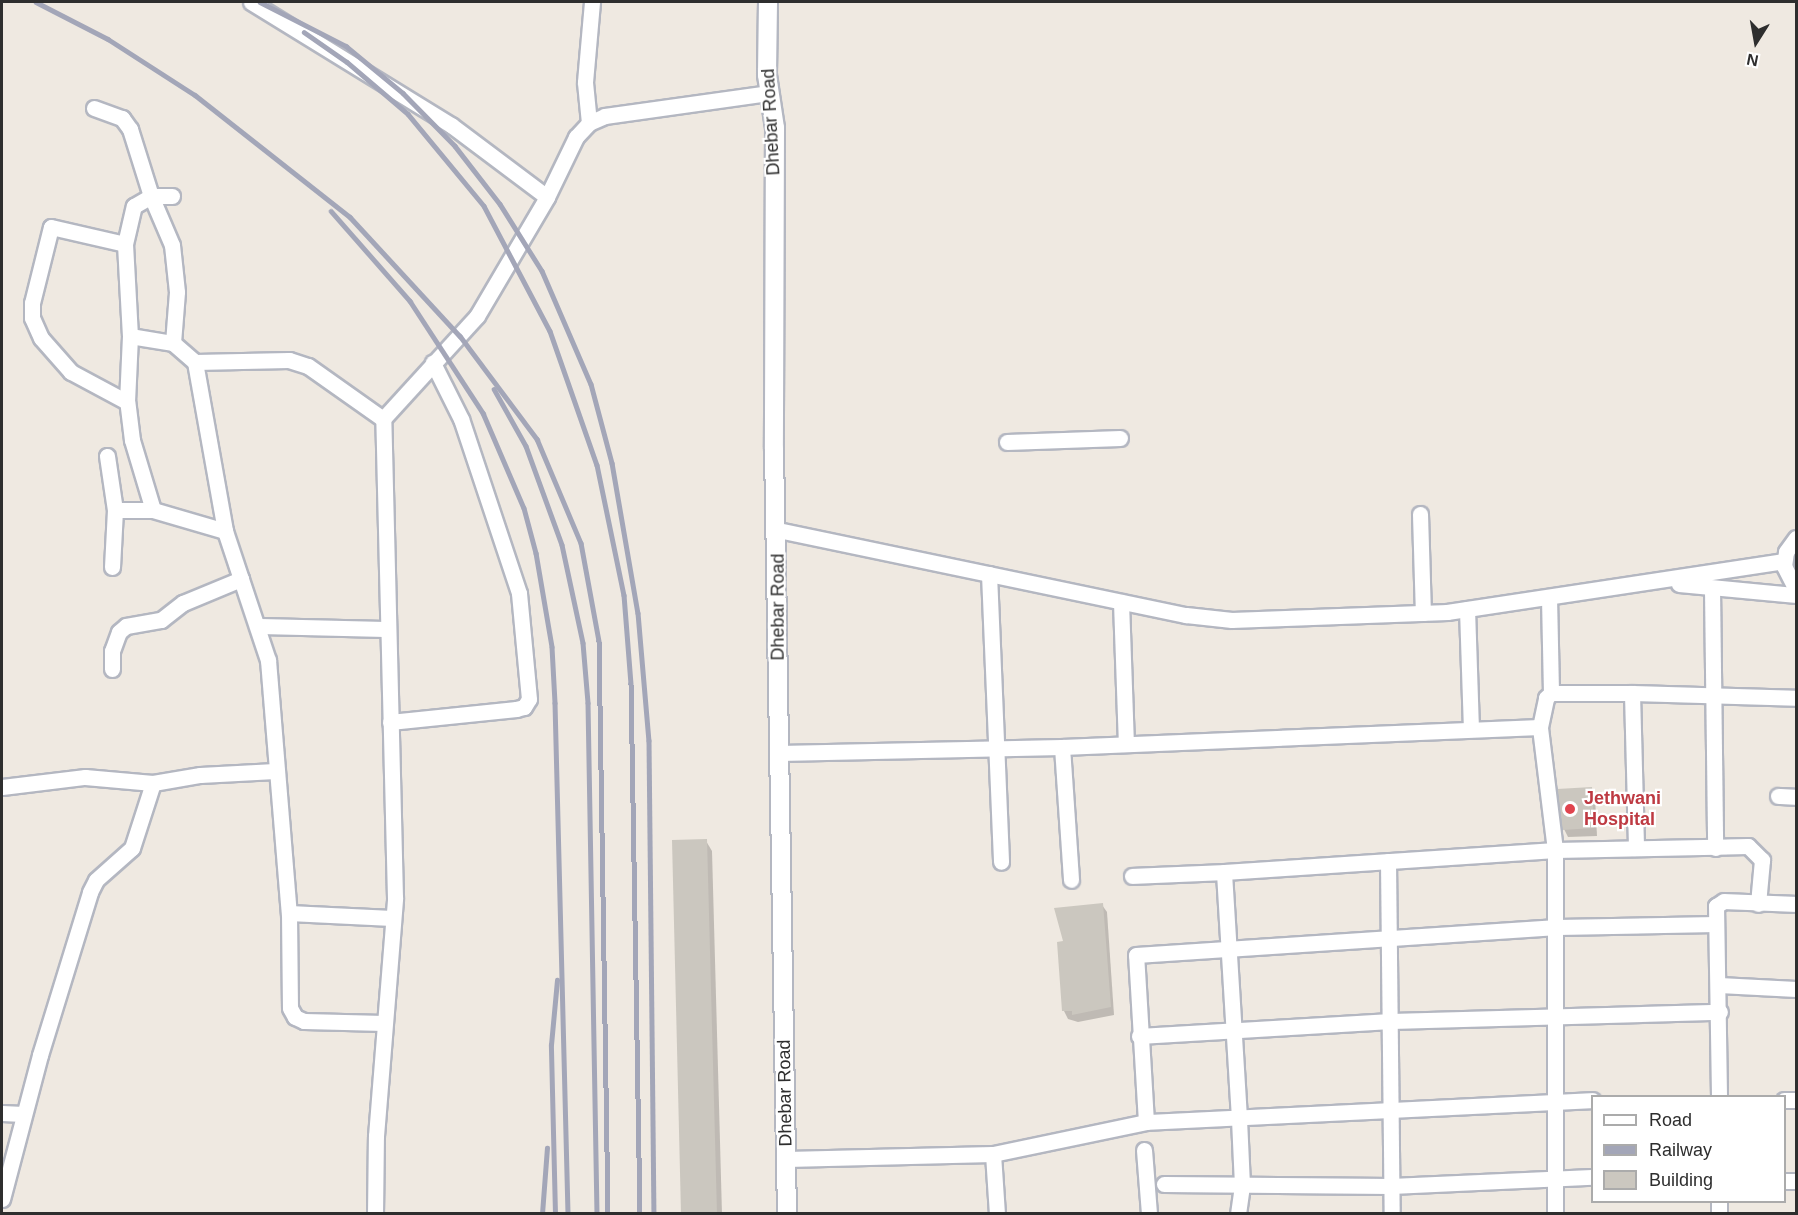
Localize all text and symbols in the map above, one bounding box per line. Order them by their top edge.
north arrow [1726,12,1786,72]
text: N [1745,51,1760,70]
street label: Dhebar Road [757,68,785,176]
street label: Dhebar Road [767,553,789,661]
place label: Jethwani Hospital [1584,788,1661,830]
marker: Jethwani Hospital [1561,800,1579,818]
street label: Dhebar Road [773,1039,797,1147]
legend [1591,1095,1786,1203]
text: Road [1649,1110,1692,1130]
text: Railway [1649,1140,1712,1160]
text: Building [1649,1170,1713,1190]

